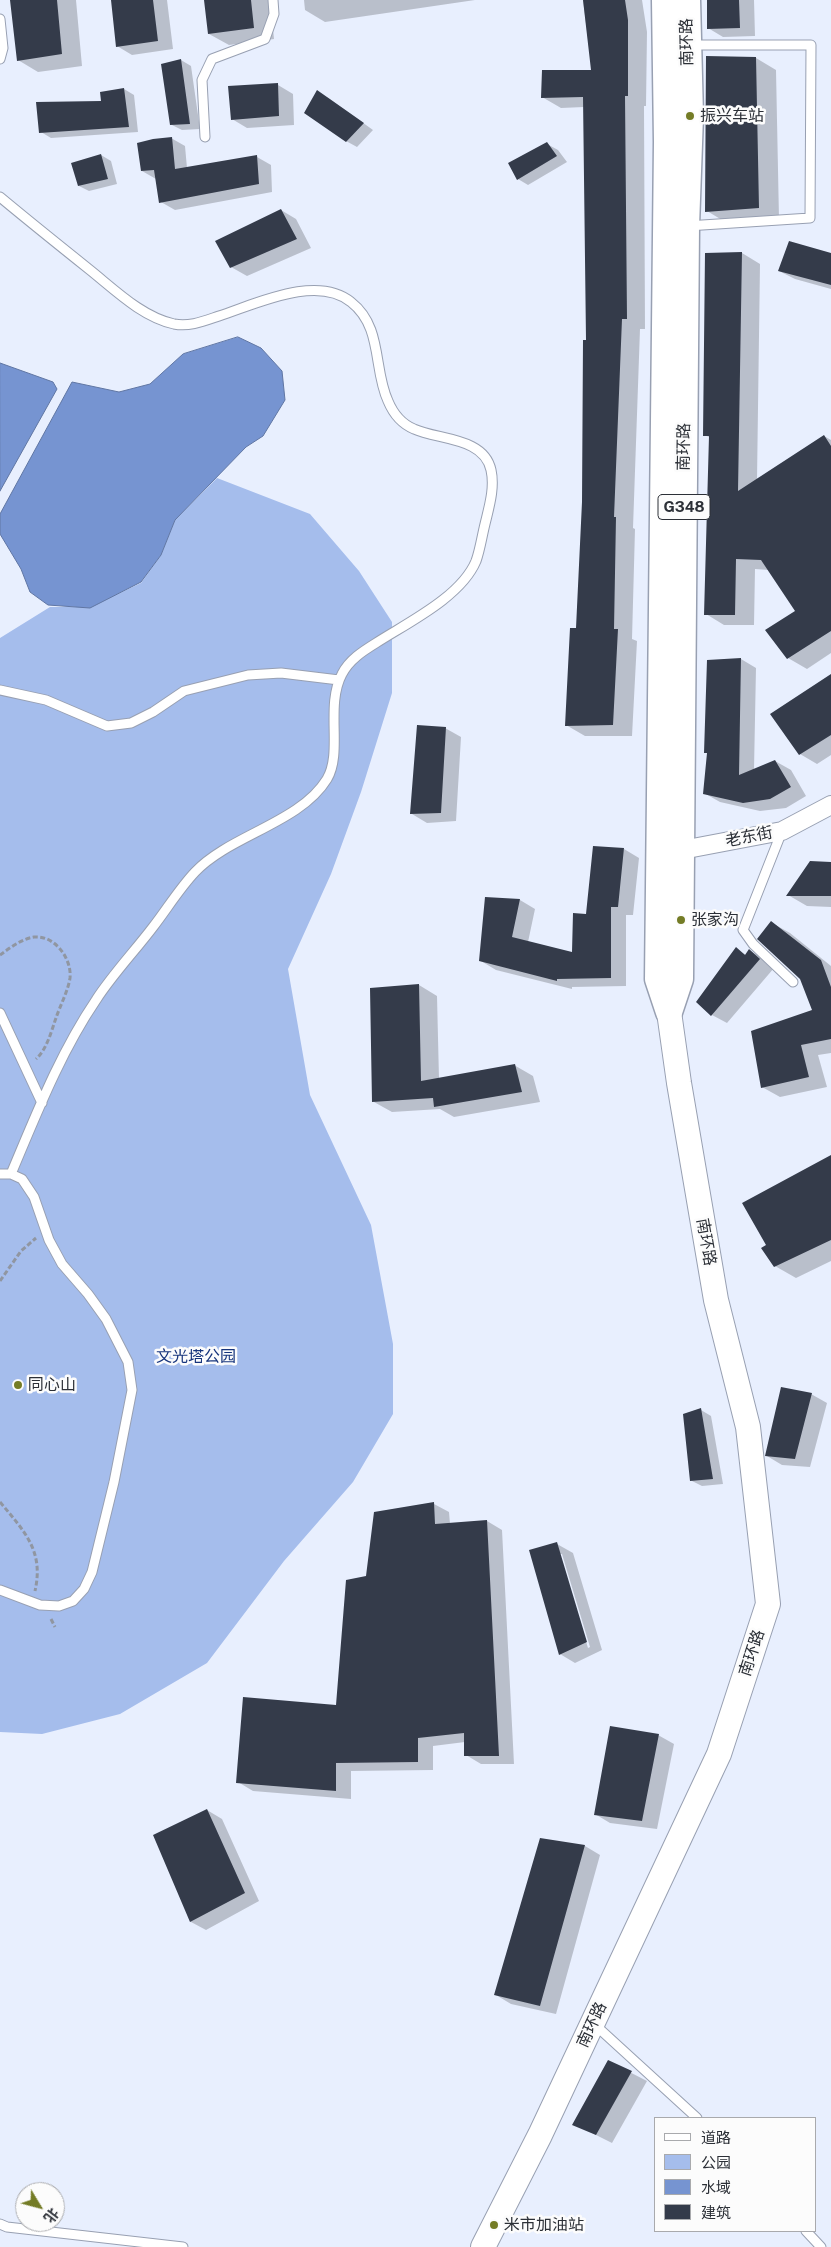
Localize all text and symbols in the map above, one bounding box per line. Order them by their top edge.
street label: 南环路 [677,18,697,66]
place label: 振兴车站 [700,106,764,126]
marker: 振兴车站 [684,110,696,122]
street label: 南环路 [674,423,694,471]
road number: G348 [658,494,710,520]
street label: 老东街 [724,823,774,851]
place label: 张家沟 [691,910,739,930]
marker: 张家沟 [675,914,687,926]
street label: 南环路 [692,1217,720,1267]
park label: 文光塔公园 [156,1347,236,1367]
place label: 同心山 [28,1375,76,1395]
marker: 同心山 [12,1379,24,1391]
street label: 南环路 [735,1627,769,1679]
street label: 南环路 [573,1999,611,2051]
legend [654,2117,816,2232]
text: 道路 [701,2129,731,2146]
text: 公园 [701,2154,731,2171]
text: 水域 [701,2179,731,2196]
north arrow [15,2182,65,2232]
text: 建筑 [701,2204,731,2221]
text: 北 [41,2205,62,2226]
place label: 米市加油站 [504,2215,584,2235]
marker: 米市加油站 [488,2219,500,2231]

